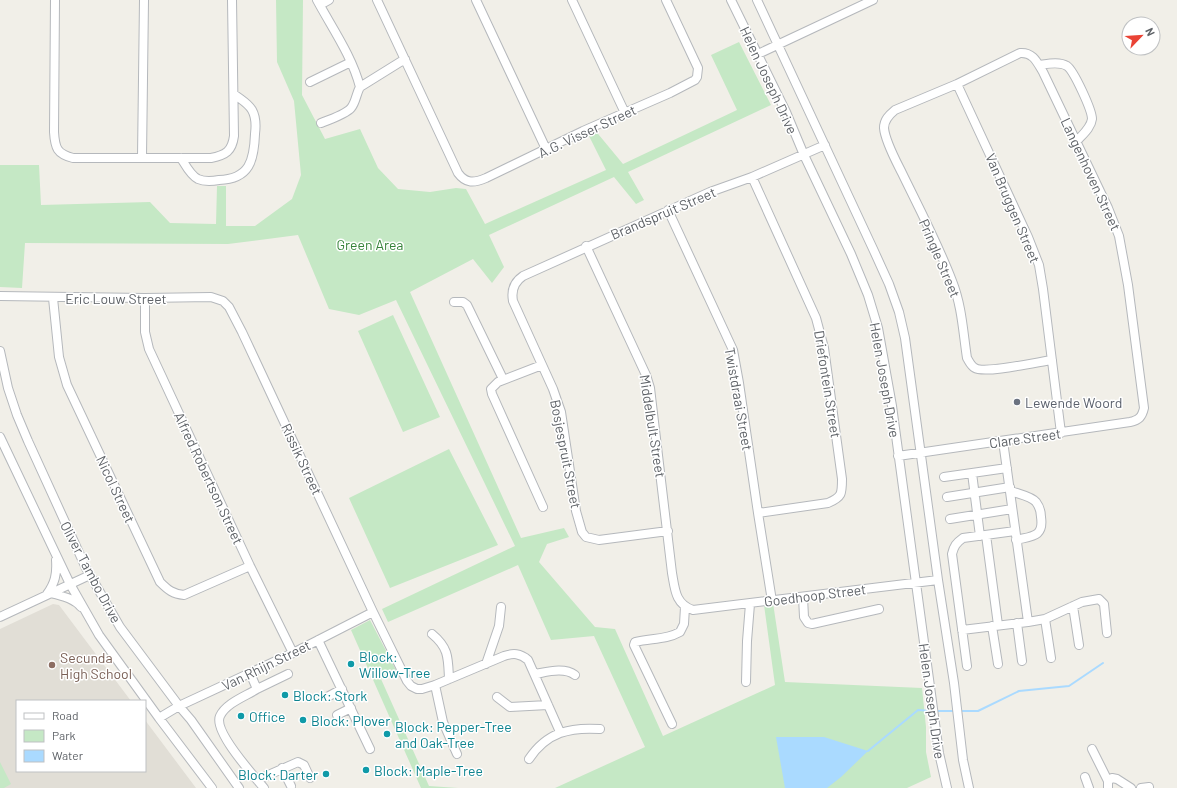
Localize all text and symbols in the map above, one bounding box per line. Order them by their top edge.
north arrow [1121,16,1161,56]
street label: Helen Joseph Drive [737,23,801,137]
text: N [1143,25,1158,38]
street label: A.G. Visser Street [535,101,639,161]
street label: Langenhoven Street [1057,115,1125,233]
street label: Van Bruggen Street [982,151,1044,265]
street label: Brandspruit Street [608,183,718,243]
street label: Pringle Street [916,216,964,300]
park label: Green Area [337,236,403,253]
street label: Eric Louw Street [65,290,167,307]
street label: Helen Joseph Drive [866,321,904,439]
street label: Driefontein Street [811,329,845,439]
street label: Twistdraai Street [722,346,756,452]
street label: Middelbult Street [636,373,670,479]
place label: Lewende Woord [1025,394,1122,411]
marker: Lewende Woord [1012,397,1022,407]
street label: Bosjespruit Street [547,398,585,510]
street label: Alfred Robertson Street [171,409,247,547]
street label: Rissik Street [278,421,326,497]
street label: Clare Street [988,425,1062,451]
street label: Nicol Street [93,453,139,525]
street label: Oliver Tambo Drive [57,518,125,626]
street label: Goedhoop Street [763,580,867,610]
street label: Van Rhijn Street [219,636,313,694]
street label: Helen Joseph Drive [915,642,949,760]
place label: Block: Willow-Tree [359,648,430,681]
place label: Secunda High School [60,649,132,682]
marker: Block: Willow-Tree [346,659,356,669]
marker: Secunda High School [47,660,57,670]
place label: Block: Stork [293,687,367,704]
marker: Block: Stork [280,690,290,700]
legend [16,700,146,772]
text: Road [52,708,79,722]
place label: Office [249,708,286,725]
marker: Office [236,711,246,721]
place label: Block: Plover [311,712,390,729]
marker: Block: Plover [298,715,308,725]
place label: Block: Pepper-Tree and Oak-Tree [395,718,512,751]
text: Park [52,728,76,742]
marker: Block: Pepper-Tree and Oak-Tree [382,729,392,739]
text: Water [52,748,84,762]
place label: Block: Maple-Tree [374,762,483,779]
marker: Block: Maple-Tree [361,765,371,775]
place label: Block: Darter [238,766,318,783]
marker: Block: Darter [321,769,331,779]

